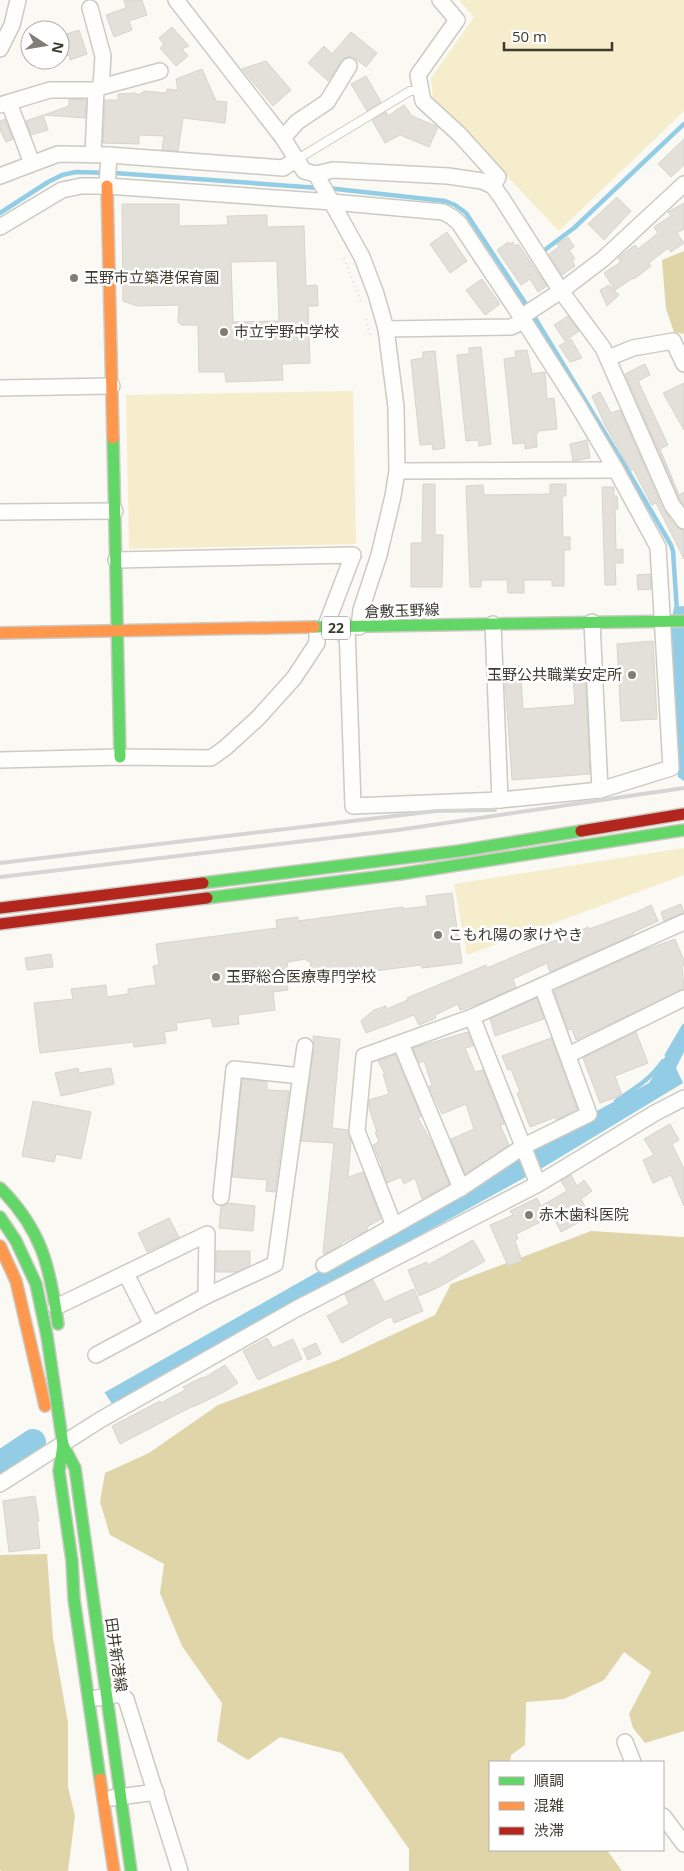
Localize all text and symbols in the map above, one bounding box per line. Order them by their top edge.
north arrow [20,20,70,70]
scale bar [504,20,612,52]
text: 50 m [512,26,547,46]
text: N [48,40,69,55]
place label: 玉野市立築港保育園 [84,267,219,287]
marker: 玉野市立築港保育園 [68,272,80,284]
place label: 市立宇野中学校 [234,321,339,341]
marker: 市立宇野中学校 [218,326,230,338]
street label: 倉敷玉野線 [364,599,440,621]
road number: 22 [322,616,350,640]
place label: 玉野公共職業安定所 [487,664,622,684]
marker: 玉野公共職業安定所 [626,669,638,681]
place label: こもれ陽の家けやき [448,924,583,944]
marker: こもれ陽の家けやき [432,929,444,941]
place label: 玉野総合医療専門学校 [226,966,376,986]
marker: 玉野総合医療専門学校 [210,971,222,983]
place label: 赤木歯科医院 [539,1204,629,1224]
marker: 赤木歯科医院 [523,1209,535,1221]
street label: 田井新港線 [102,1616,132,1693]
legend [489,1761,664,1851]
text: 順調 [534,1770,564,1790]
text: 混雑 [534,1795,564,1815]
text: 渋滞 [534,1820,564,1840]

